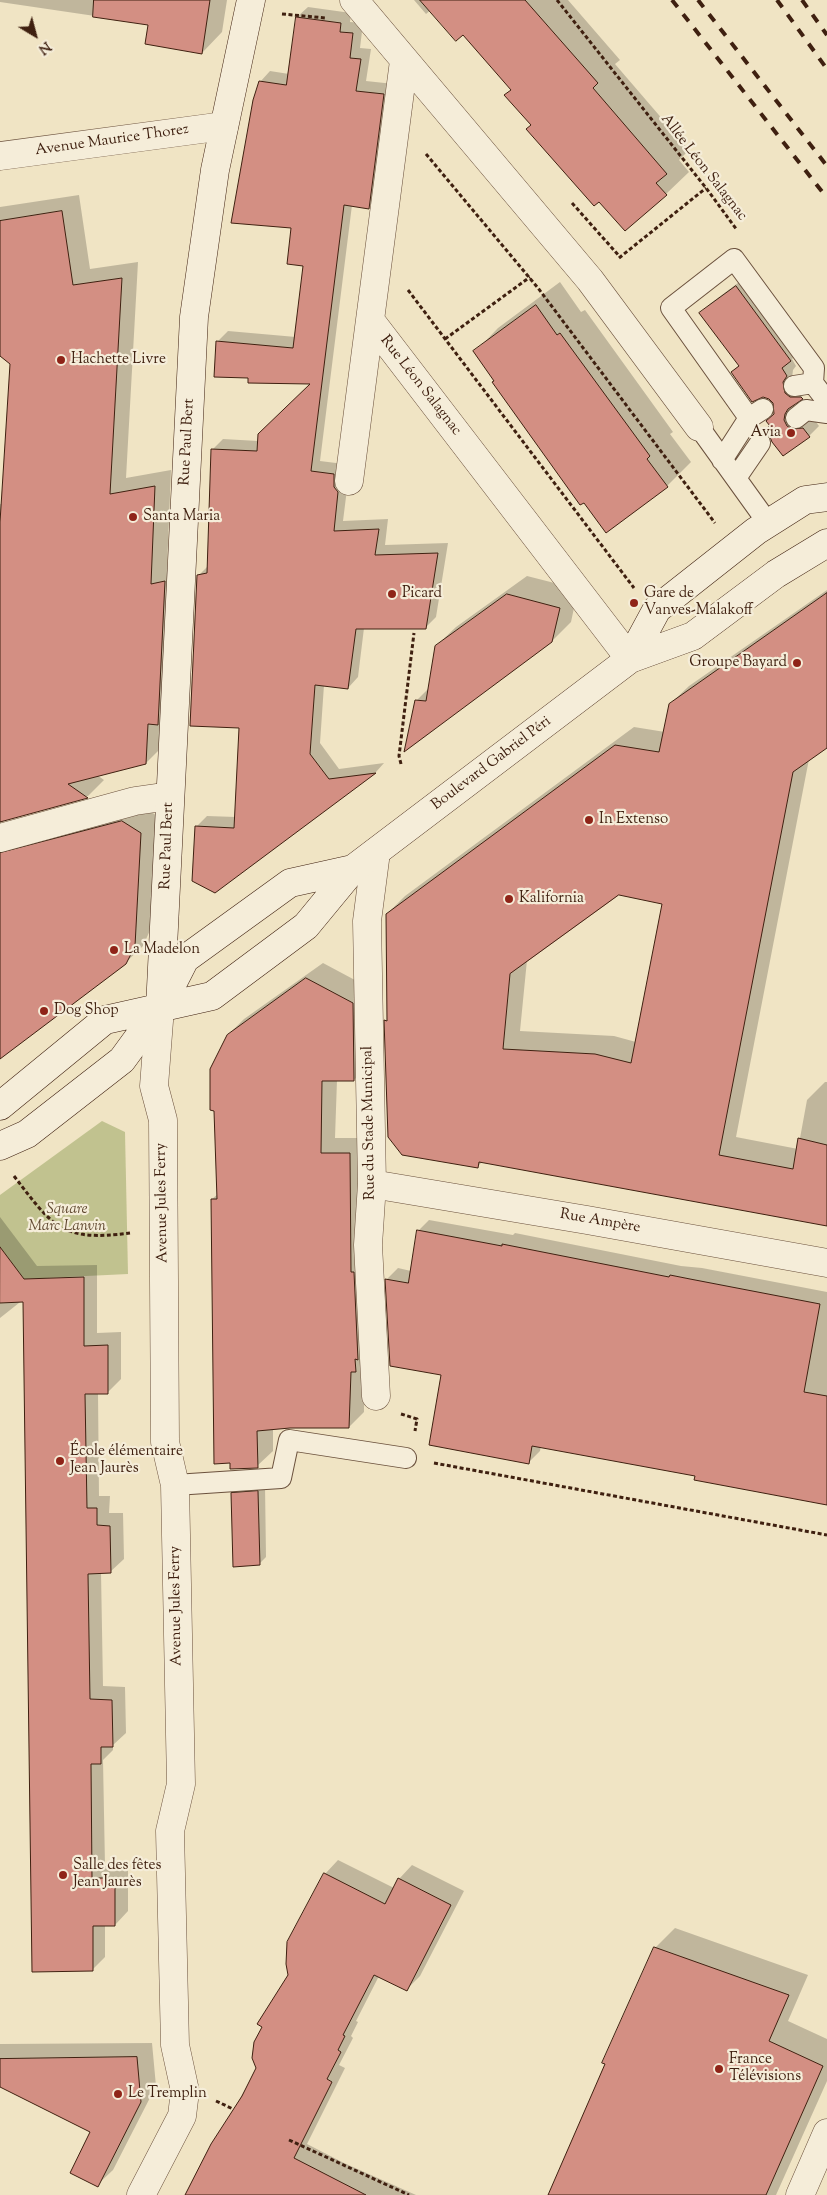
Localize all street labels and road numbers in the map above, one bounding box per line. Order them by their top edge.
street label: Allée Léon Salagnac [656,111,750,225]
street label: Avenue Maurice Thorez [34,121,190,161]
street label: Rue Léon Salagnac [375,332,465,440]
street label: Rue Paul Bert [177,398,199,486]
street label: Boulevard Gabriel Péri [429,713,555,815]
street label: Rue Paul Bert [157,802,179,890]
street label: Rue du Stade Municipal [360,1046,380,1200]
street label: Avenue Jules Ferry [153,1143,173,1263]
street label: Rue Ampère [558,1206,642,1238]
street label: Avenue Jules Ferry [167,1546,187,1666]

